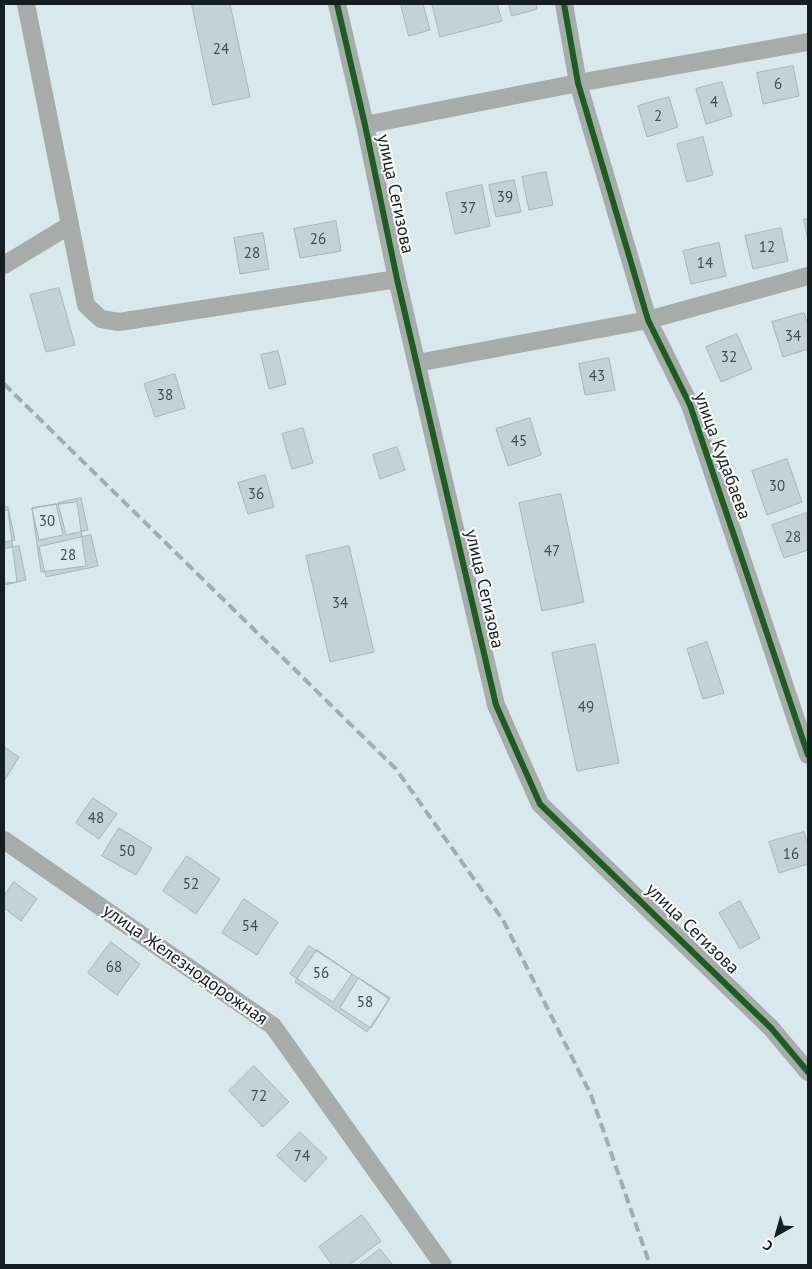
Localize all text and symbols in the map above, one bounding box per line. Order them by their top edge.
house number: 24 [213,41,229,59]
house number: 6 [774,76,782,94]
house number: 4 [710,94,718,112]
house number: 2 [654,108,662,126]
street label: улица Сегизова [372,132,418,256]
house number: 39 [497,189,513,207]
house number: 37 [460,200,476,218]
house number: 26 [310,231,326,249]
house number: 12 [759,239,775,257]
house number: 28 [244,245,260,263]
house number: 14 [697,255,713,273]
house number: 34 [785,328,801,346]
house number: 32 [721,349,737,367]
house number: 43 [589,368,605,386]
house number: 38 [157,387,173,405]
street label: улица Кудабаева [689,389,755,523]
house number: 45 [511,433,527,451]
house number: 30 [769,478,785,496]
house number: 36 [248,486,264,504]
house number: 30 [39,513,55,531]
street label: улица Сегизова [460,527,508,651]
house number: 28 [785,529,801,547]
house number: 47 [544,543,560,561]
house number: 28 [60,547,76,565]
house number: 34 [332,595,348,613]
house number: 49 [578,699,594,717]
house number: 48 [88,810,104,828]
house number: 50 [119,843,135,861]
house number: 16 [783,846,799,864]
house number: 52 [183,876,199,894]
street label: улица Сегизова [641,879,743,979]
street label: улица Железнодорожная [98,900,272,1030]
house number: 54 [242,918,258,936]
house number: 68 [106,959,122,977]
house number: 56 [313,965,329,983]
house number: 58 [357,994,373,1012]
house number: 72 [251,1088,267,1106]
house number: 74 [294,1148,310,1166]
north arrow [752,1209,802,1259]
text: С [759,1236,776,1255]

